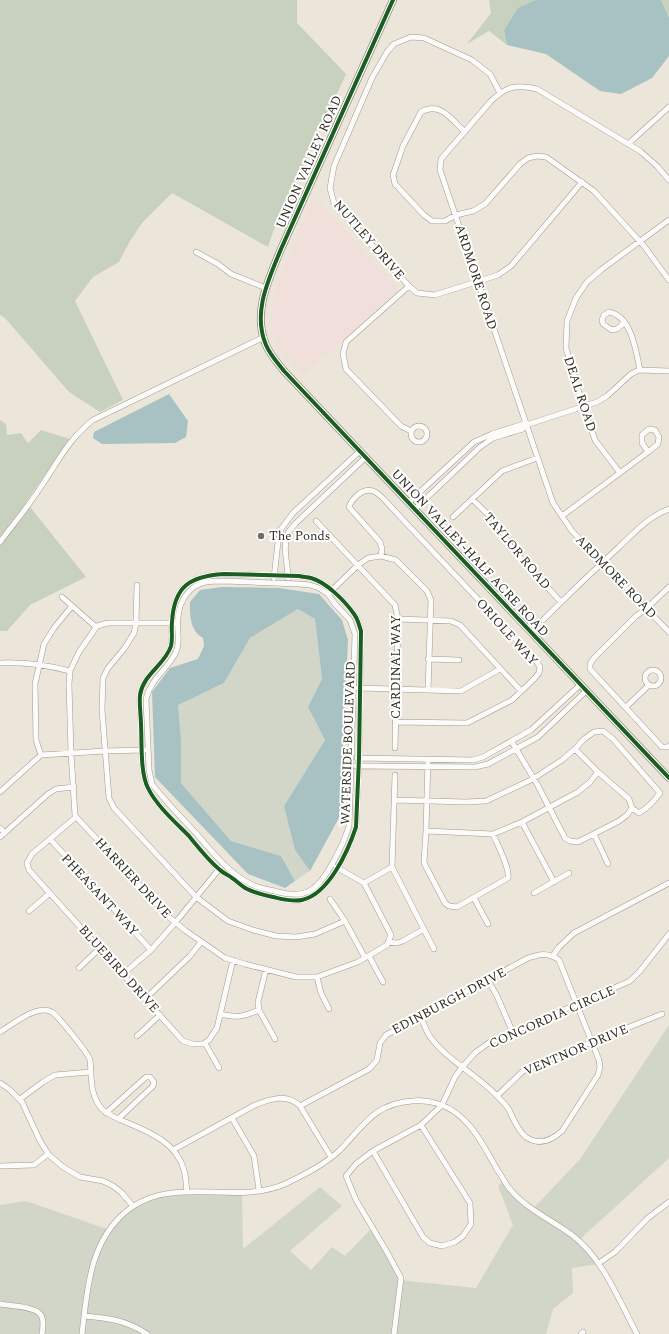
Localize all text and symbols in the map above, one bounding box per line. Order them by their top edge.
street label: UNION VALLEY ROAD [271,92,347,232]
street label: NUTLEY DRIVE [329,196,409,284]
street label: ARDMORE ROAD [449,222,503,332]
street label: DEAL ROAD [558,354,602,434]
street label: UNION VALLEY-HALF ACRE ROAD [386,464,554,642]
street label: TAYLOR ROAD [479,508,555,594]
place label: The Ponds [269,526,330,546]
street label: ARDMORE ROAD [571,530,661,624]
marker: The Ponds [256,531,266,541]
street label: ORIOLE WAY [471,594,543,670]
street label: CARDINAL WAY [386,615,406,719]
street label: WATERSIDE BOULEVARD [335,661,361,825]
street label: HARRIER DRIVE [90,833,176,923]
street label: PHEASANT WAY [56,849,144,941]
street label: BLUEBIRD DRIVE [74,920,164,1018]
street label: EDINBURGH DRIVE [388,962,510,1040]
street label: CONCORDIA CIRCLE [486,980,618,1054]
street label: VENTNOR DRIVE [521,1019,631,1081]

